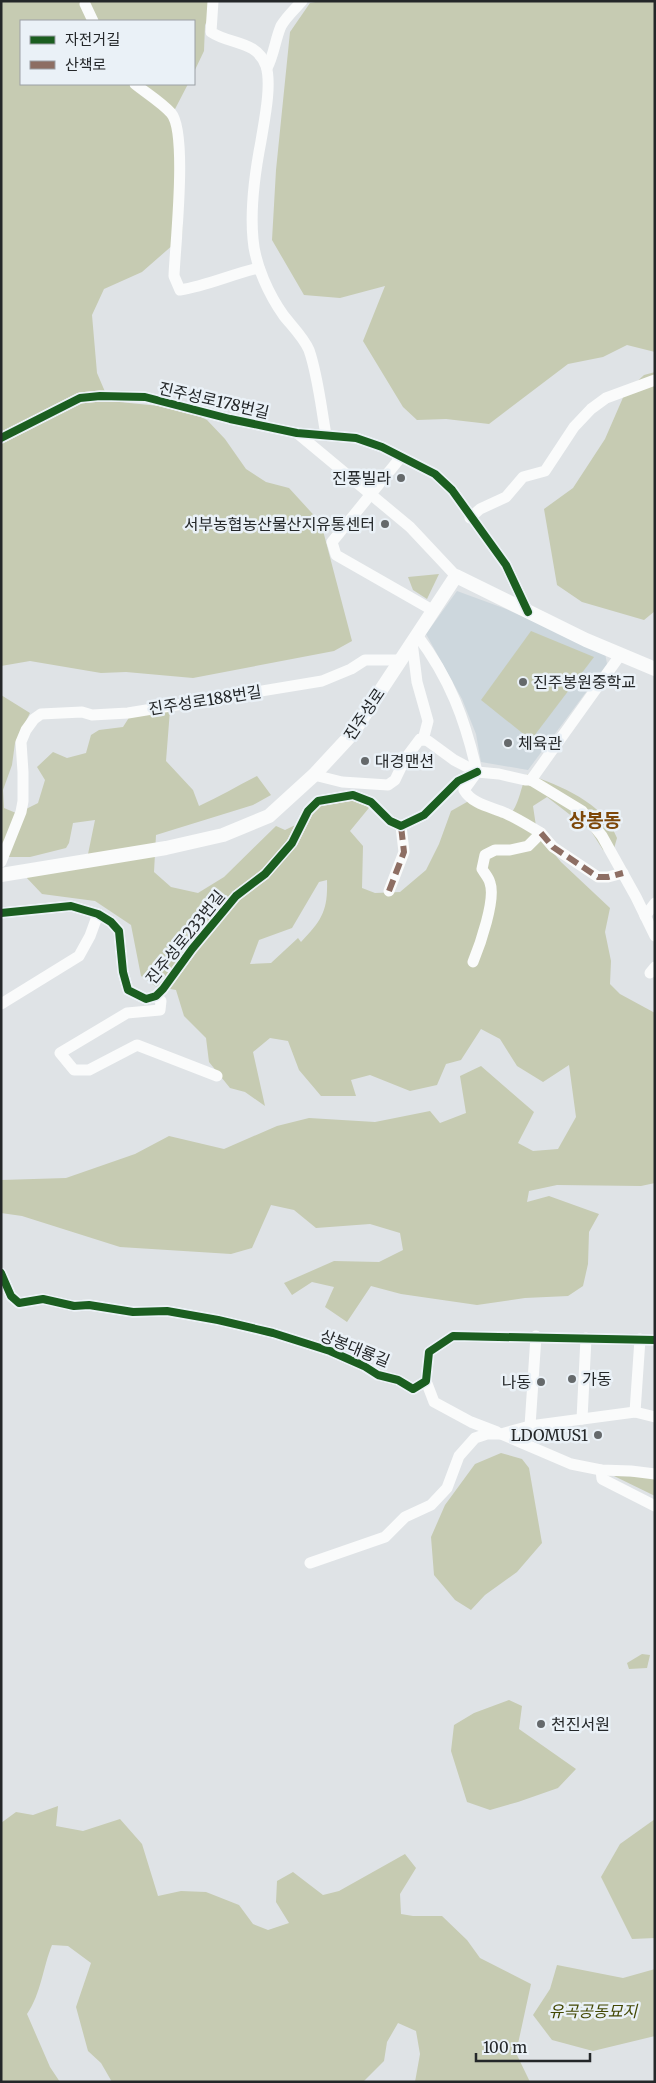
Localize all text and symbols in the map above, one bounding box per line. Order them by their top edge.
legend [20,20,195,85]
text: 자전거길 [65,30,120,49]
text: 산책로 [65,55,106,74]
street label: 진주성로178번길 [157,378,271,422]
place label: 진풍빌라 [332,468,391,488]
marker: 진풍빌라 [395,472,407,484]
place label: 서부농협농산물산지유통센터 [184,514,375,534]
marker: 서부농협농산물산지유통센터 [379,518,391,530]
place label: 진주봉원중학교 [533,672,636,692]
marker: 진주봉원중학교 [517,676,529,688]
street label: 진주성로188번길 [147,681,263,719]
street label: 진주성로 [339,684,389,744]
place label: 체육관 [518,733,562,753]
marker: 체육관 [502,737,514,749]
place label: 대경맨션 [375,751,434,771]
marker: 대경맨션 [359,755,371,767]
district label: 상봉동 [569,808,621,832]
street label: 진주성로233번길 [141,886,229,988]
street label: 상봉대룡길 [317,1325,393,1371]
place label: 가동 [582,1369,612,1389]
place label: 나동 [502,1372,531,1392]
marker: 가동 [566,1373,578,1385]
marker: 나동 [535,1376,547,1388]
place label: LDOMUS1 [511,1425,588,1445]
marker: LDOMUS1 [592,1429,604,1441]
place label: 천진서원 [551,1714,610,1734]
marker: 천진서원 [535,1718,547,1730]
park label: 유곡공동묘지 [549,2001,638,2021]
scale bar [476,2030,590,2062]
text: 100 m [483,2038,527,2057]

